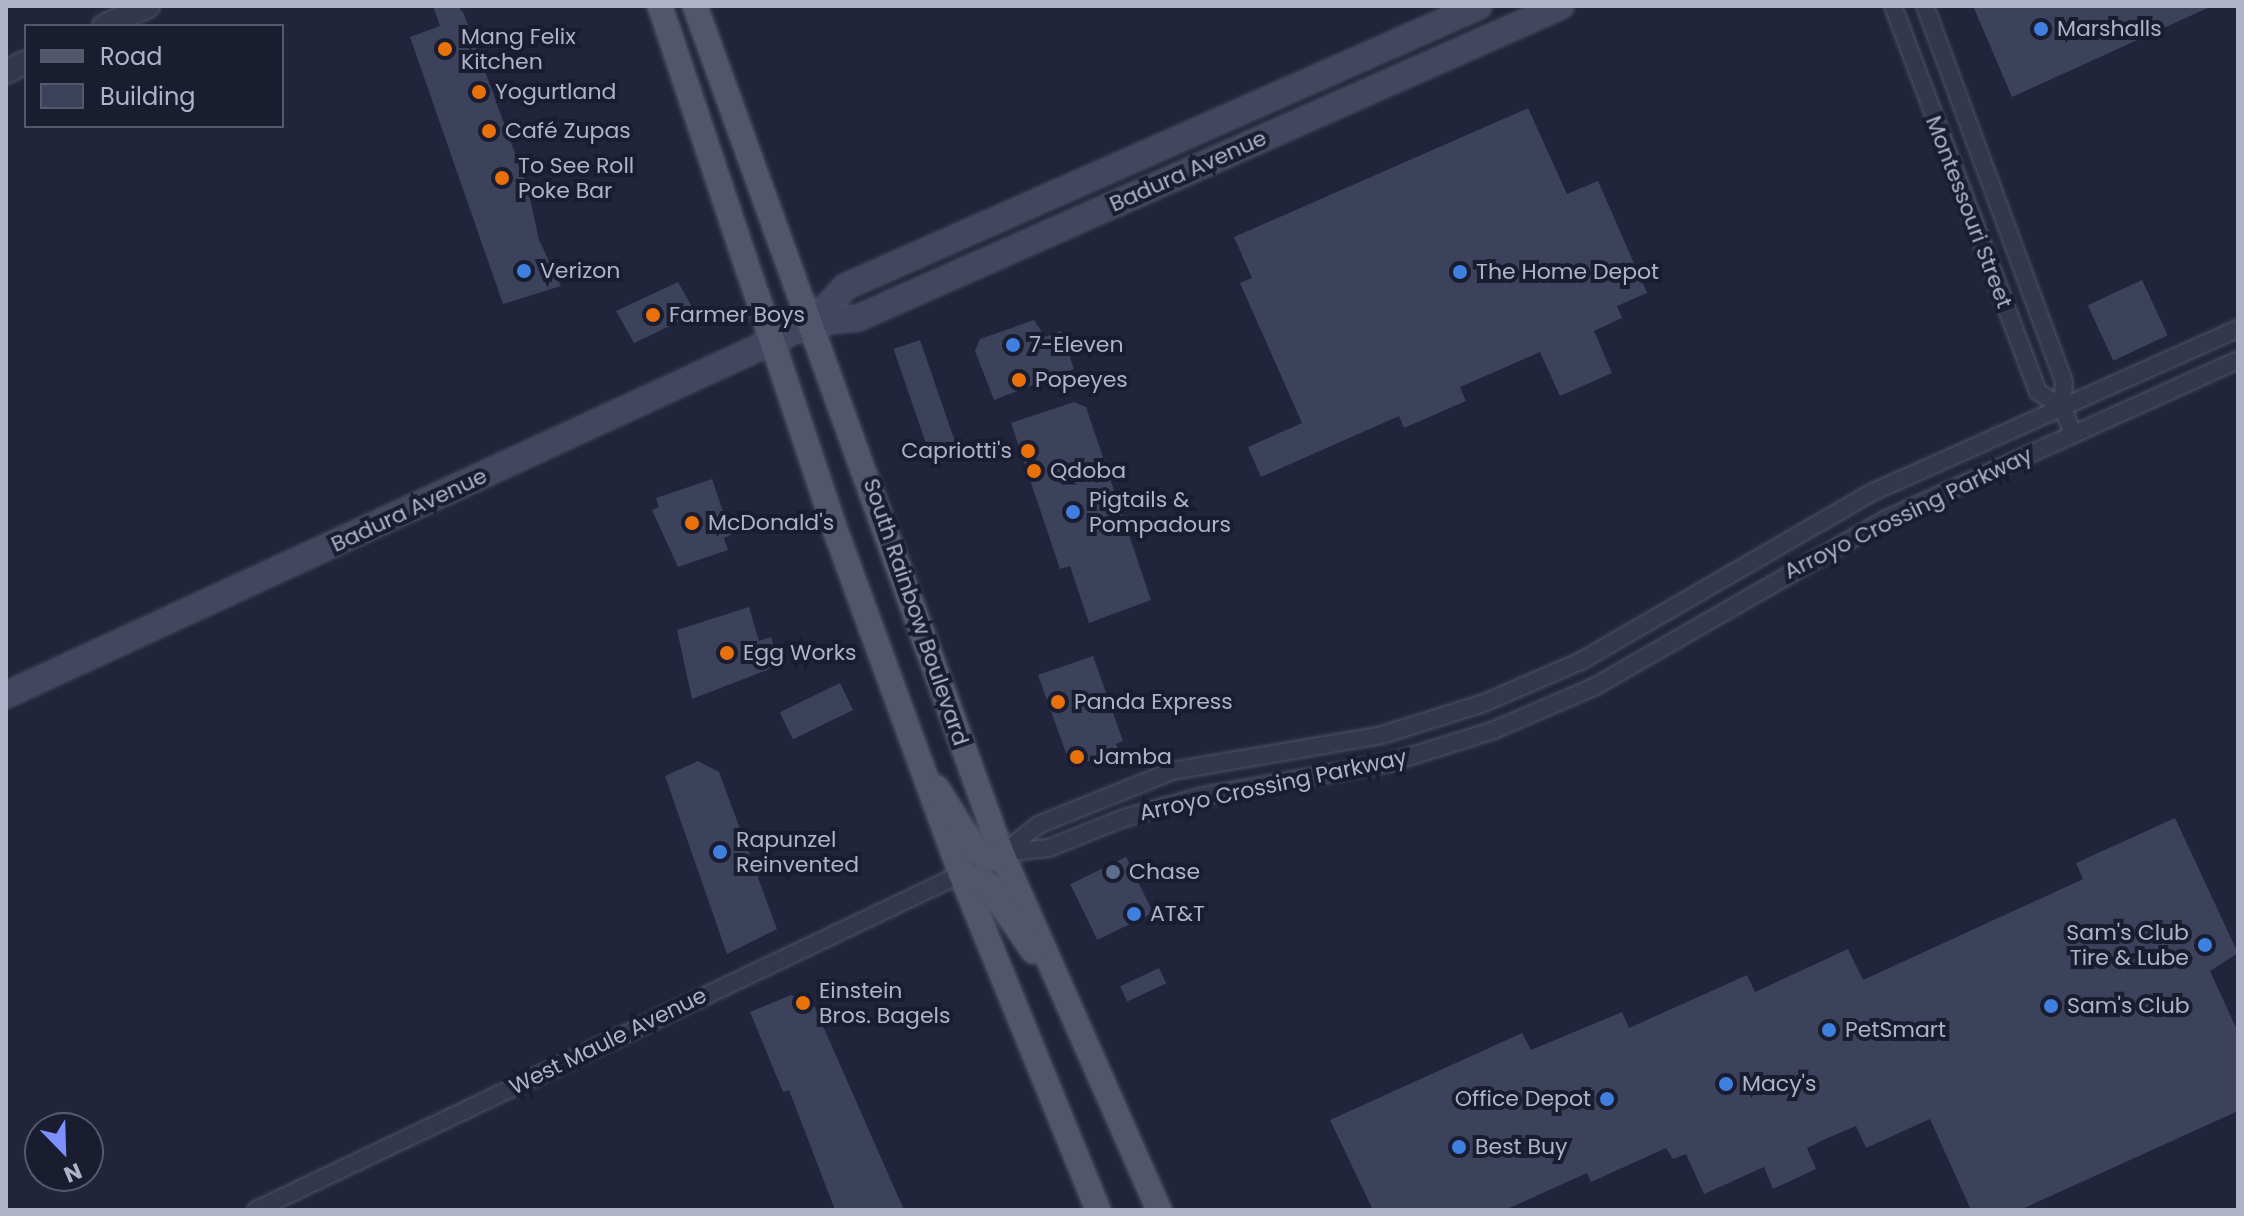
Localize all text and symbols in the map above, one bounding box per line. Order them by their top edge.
place label: Marshalls [2057,16,2162,42]
marker: Marshalls [2032,20,2050,38]
place label: Mang Felix Kitchen [461,23,576,74]
legend [24,24,284,128]
text: Road [100,40,162,73]
marker: Mang Felix Kitchen [436,40,454,58]
place label: Yogurtland [495,79,616,105]
text: Building [100,80,196,113]
marker: Yogurtland [470,83,488,101]
street label: Montessouri Street [1920,112,2018,312]
place label: Café Zupas [505,118,631,144]
marker: Café Zupas [480,122,498,140]
street label: Badura Avenue [1105,125,1271,217]
place label: To See Roll Poke Bar [518,152,634,204]
marker: To See Roll Poke Bar [493,169,511,187]
place label: Verizon [540,258,620,284]
place label: The Home Depot [1476,259,1659,285]
marker: Verizon [515,262,533,280]
marker: The Home Depot [1451,263,1469,281]
place label: Farmer Boys [669,302,805,328]
marker: Farmer Boys [644,306,662,324]
place label: 7-Eleven [1029,332,1124,358]
marker: 7-Eleven [1004,336,1022,354]
place label: Popeyes [1035,367,1128,393]
marker: Popeyes [1010,371,1028,389]
place label: Capriotti's [901,438,1012,464]
street label: Arroyo Crossing Parkway [1780,441,2036,585]
marker: Capriotti's [1019,442,1037,460]
place label: Qdoba [1050,458,1126,484]
street label: Badura Avenue [327,462,491,558]
marker: Qdoba [1025,462,1043,480]
street label: South Rainbow Boulevard [858,475,974,749]
place label: Pigtails & Pompadours [1089,486,1231,538]
marker: Pigtails & Pompadours [1064,503,1082,521]
place label: McDonald's [708,510,834,536]
marker: McDonald's [683,514,701,532]
place label: Egg Works [743,640,856,666]
marker: Egg Works [718,644,736,662]
place label: Panda Express [1074,689,1233,715]
marker: Panda Express [1049,693,1067,711]
place label: Jamba [1093,744,1172,770]
street label: Arroyo Crossing Parkway [1137,744,1409,826]
marker: Jamba [1068,748,1086,766]
place label: Rapunzel Reinvented [736,826,859,878]
marker: Rapunzel Reinvented [711,843,729,861]
place label: Chase [1129,859,1200,885]
marker: Chase [1104,863,1122,881]
place label: AT&T [1150,901,1205,927]
marker: AT&T [1125,905,1143,923]
place label: Sam's Club Tire & Lube [2066,919,2189,970]
marker: Sam's Club Tire & Lube [2196,936,2214,954]
place label: Einstein Bros. Bagels [819,977,951,1028]
street label: West Maule Avenue [505,982,711,1100]
place label: Sam's Club [2067,993,2190,1019]
marker: Einstein Bros. Bagels [794,994,812,1012]
marker: Sam's Club [2042,997,2060,1015]
place label: PetSmart [1845,1017,1946,1043]
marker: PetSmart [1820,1021,1838,1039]
place label: Macy's [1742,1071,1817,1097]
marker: Macy's [1717,1075,1735,1093]
place label: Office Depot [1455,1086,1591,1112]
marker: Office Depot [1598,1090,1616,1108]
north arrow [24,1112,104,1192]
place label: Best Buy [1475,1134,1567,1160]
marker: Best Buy [1450,1138,1468,1156]
text: N [59,1155,86,1190]

